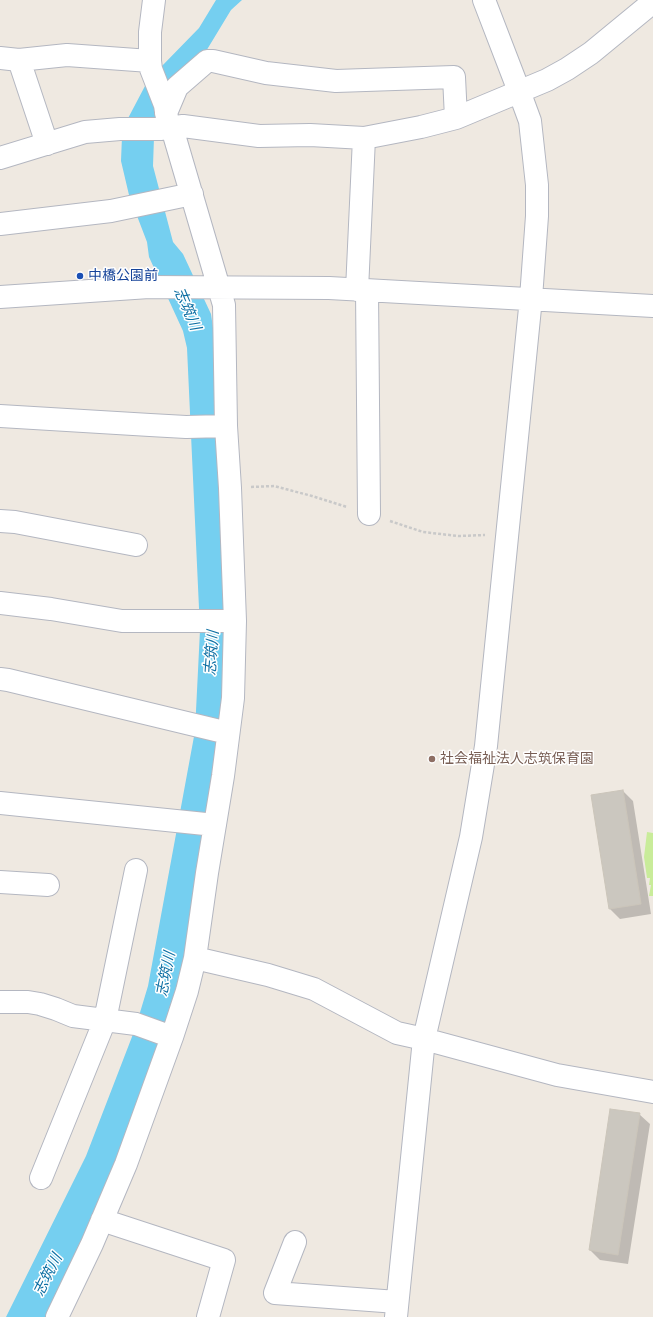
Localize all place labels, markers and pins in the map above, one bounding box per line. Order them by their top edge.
place label: 中橋公園前 [88,268,158,284]
marker: 中橋公園前 [75,271,85,281]
place label: 社会福祉法人志筑保育園 [440,751,594,767]
marker: 社会福祉法人志筑保育園 [427,754,437,764]

